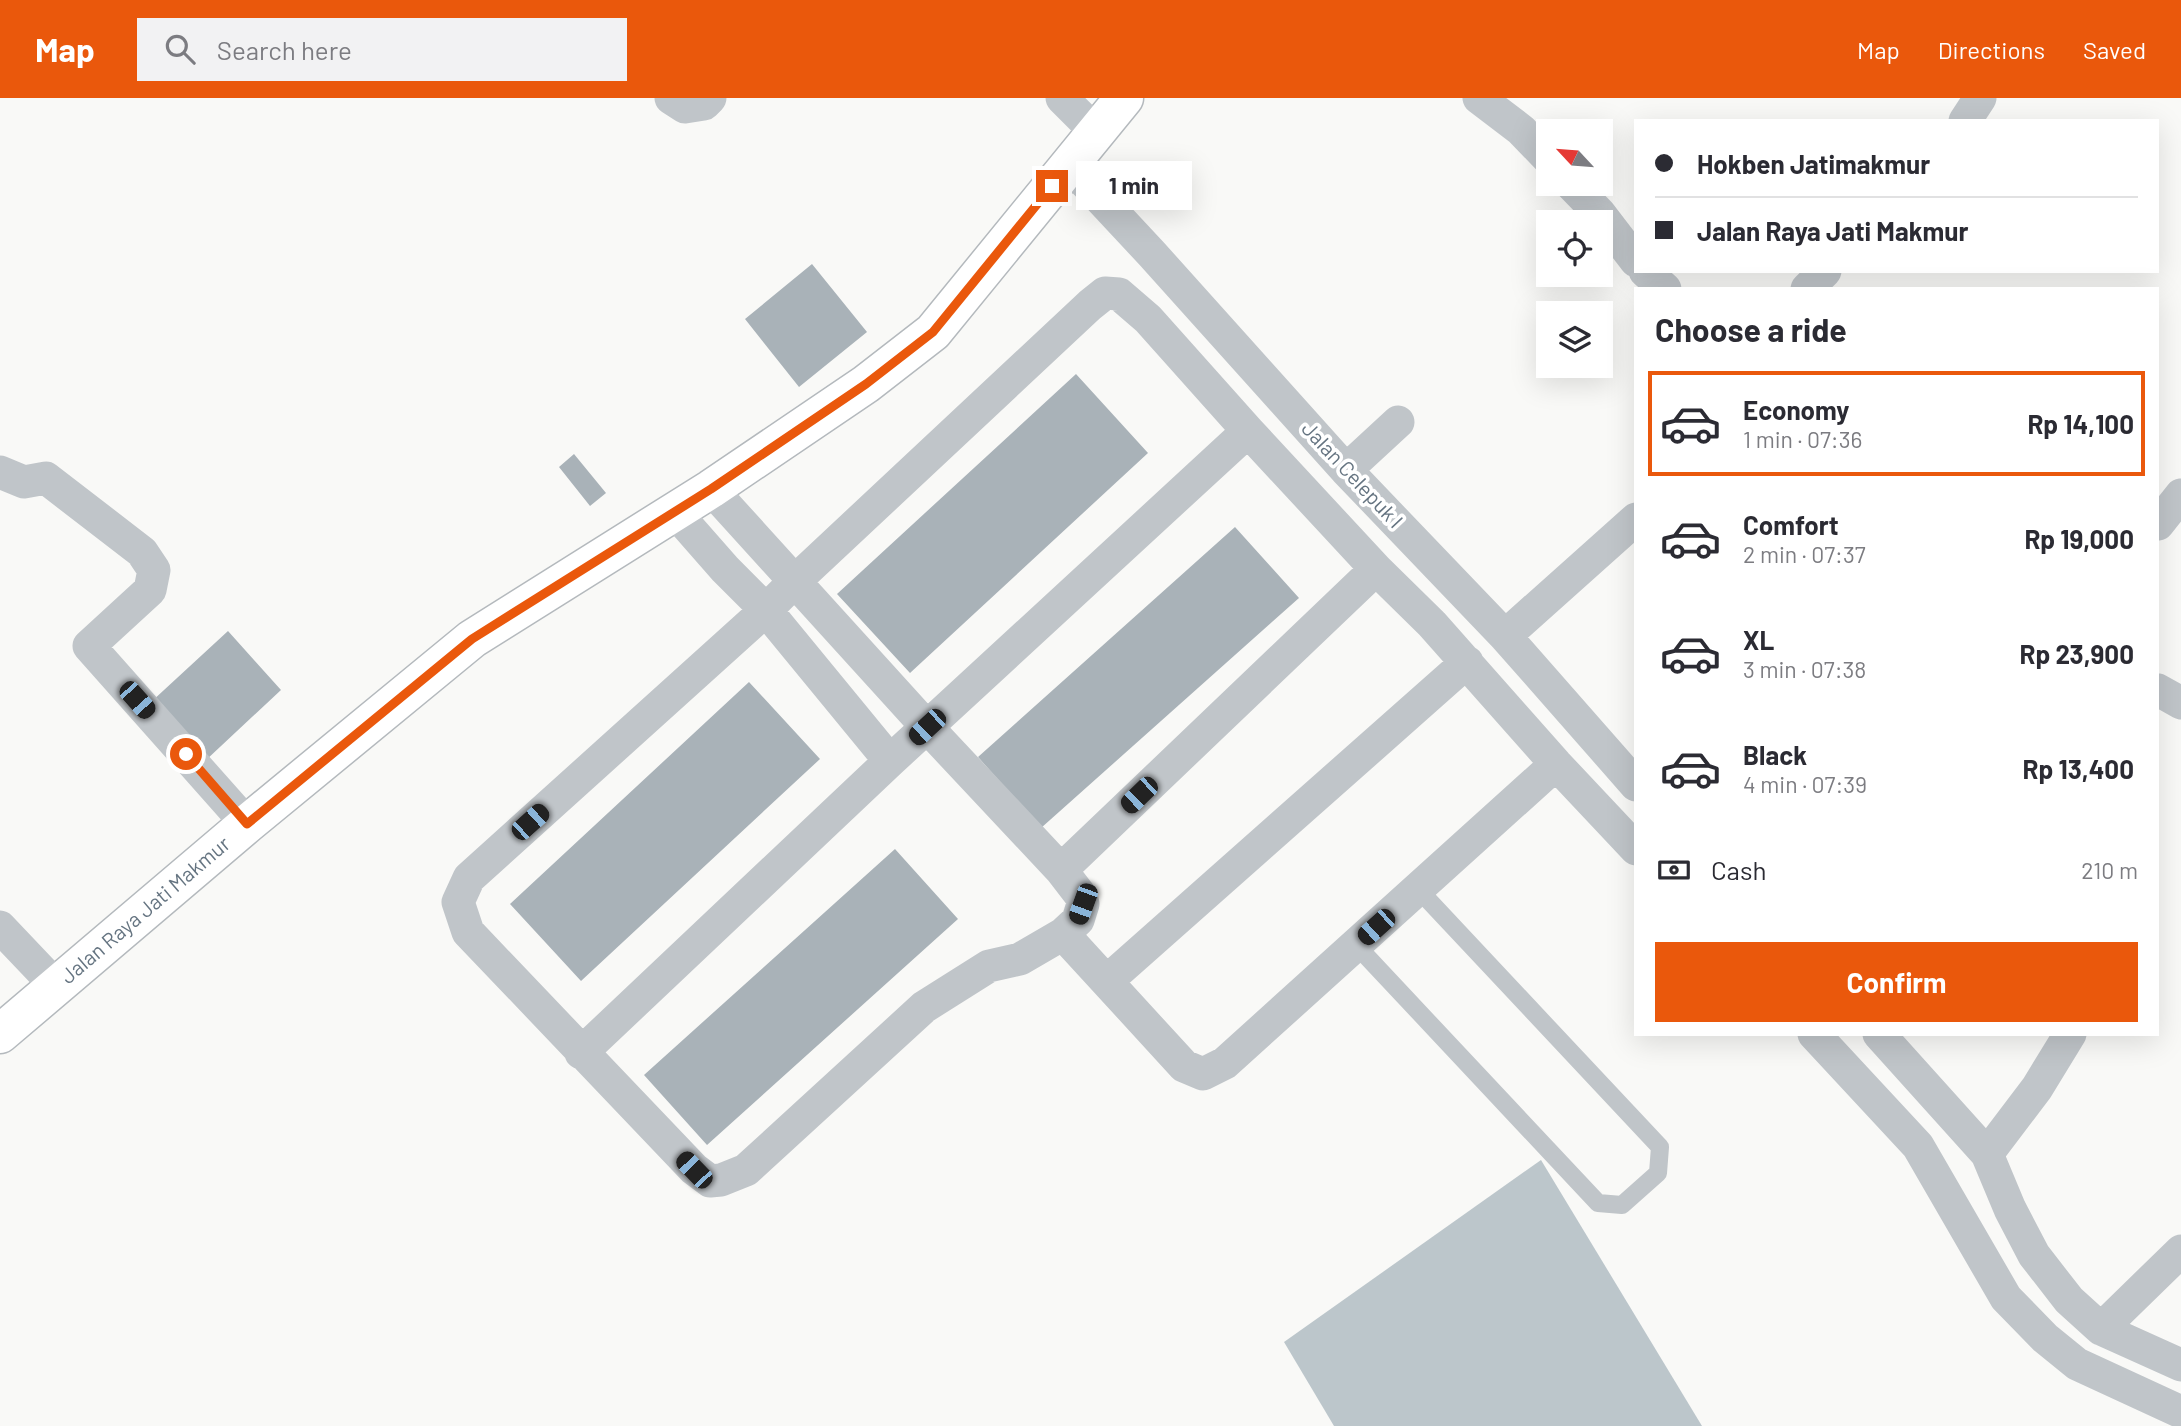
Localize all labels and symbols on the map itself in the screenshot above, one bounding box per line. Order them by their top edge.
north arrow [1536,119,1614,196]
callout: 1 min [1076,162,1192,210]
route end [1036,170,1068,202]
street label: Jalan Celepuk I [1297,415,1409,533]
car [116,677,159,723]
car [905,705,950,749]
route start [170,738,202,770]
car [1117,773,1162,817]
car [508,800,553,844]
street label: Jalan Raya Jati Makmur [55,830,235,988]
car [1066,881,1101,927]
car [1354,905,1399,949]
car [672,1148,717,1192]

